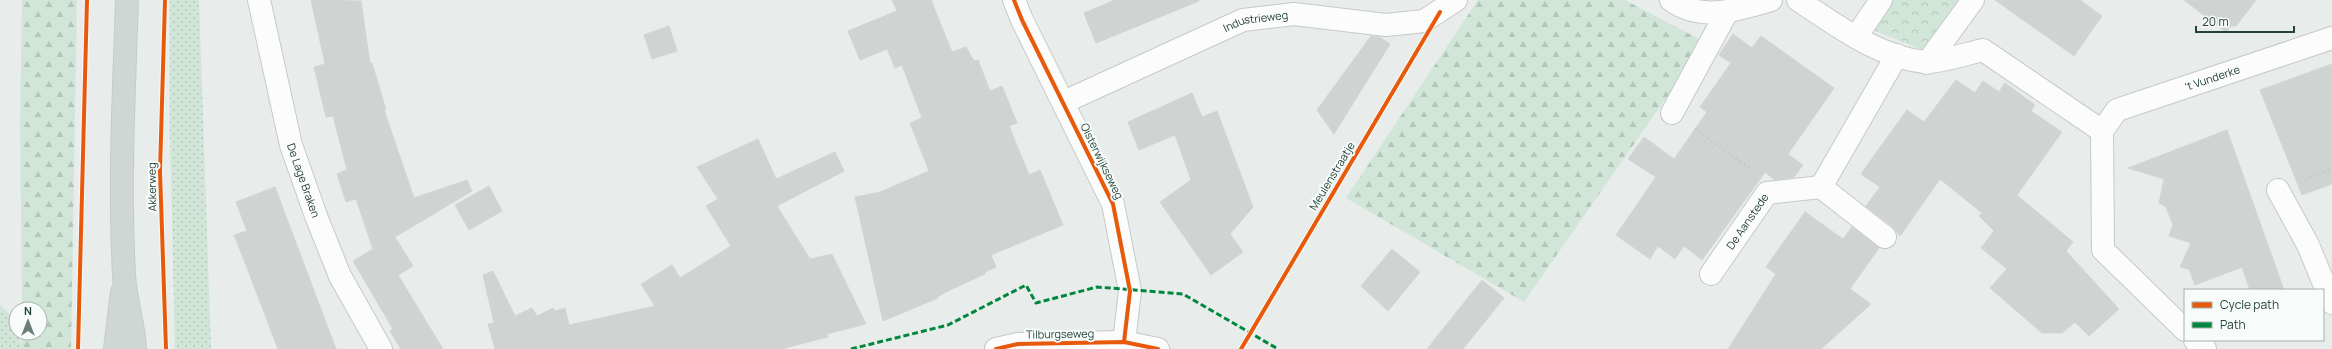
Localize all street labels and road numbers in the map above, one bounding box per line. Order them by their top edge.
street label: Industrieweg [1221,7,1289,35]
street label: 't Vunderke [2183,61,2242,94]
street label: Oisterwijkseweg [1077,120,1127,201]
street label: Meulenstraatje [1305,138,1358,213]
street label: De Lage Braken [284,141,324,219]
street label: Akkerweg [144,162,159,212]
street label: De Aanstede [1722,190,1772,252]
street label: Tilburgseweg [1026,325,1094,342]

